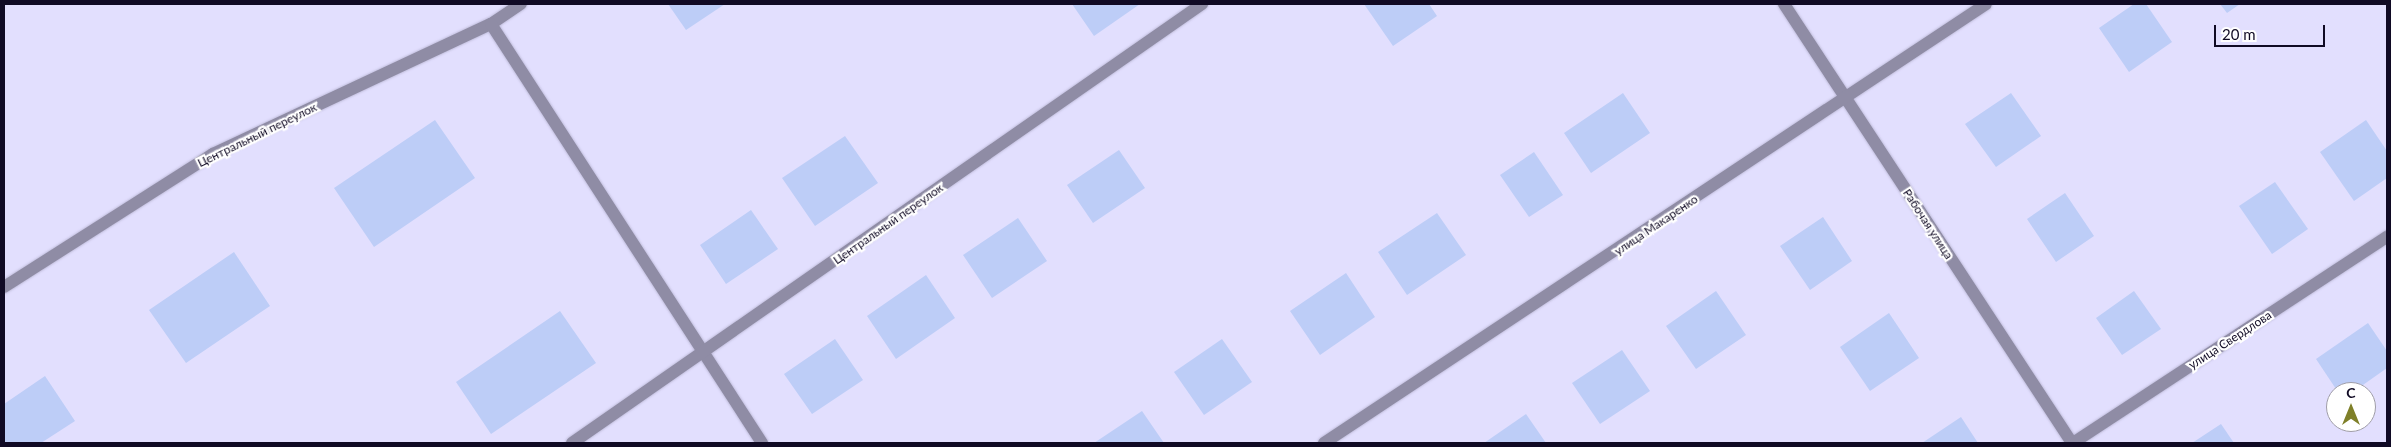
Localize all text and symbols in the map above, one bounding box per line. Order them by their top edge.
scale bar [2216,15,2327,47]
text: 20 m [2222,25,2256,43]
street label: Центральный переулок [195,100,319,170]
street label: Центральный переулок [830,181,946,267]
street label: Рабочая улица [1900,186,1956,262]
street label: улица Макаренко [1612,192,1700,258]
street label: улица Свердлова [2186,308,2274,372]
north arrow [2326,382,2376,432]
text: С [2346,384,2356,401]

